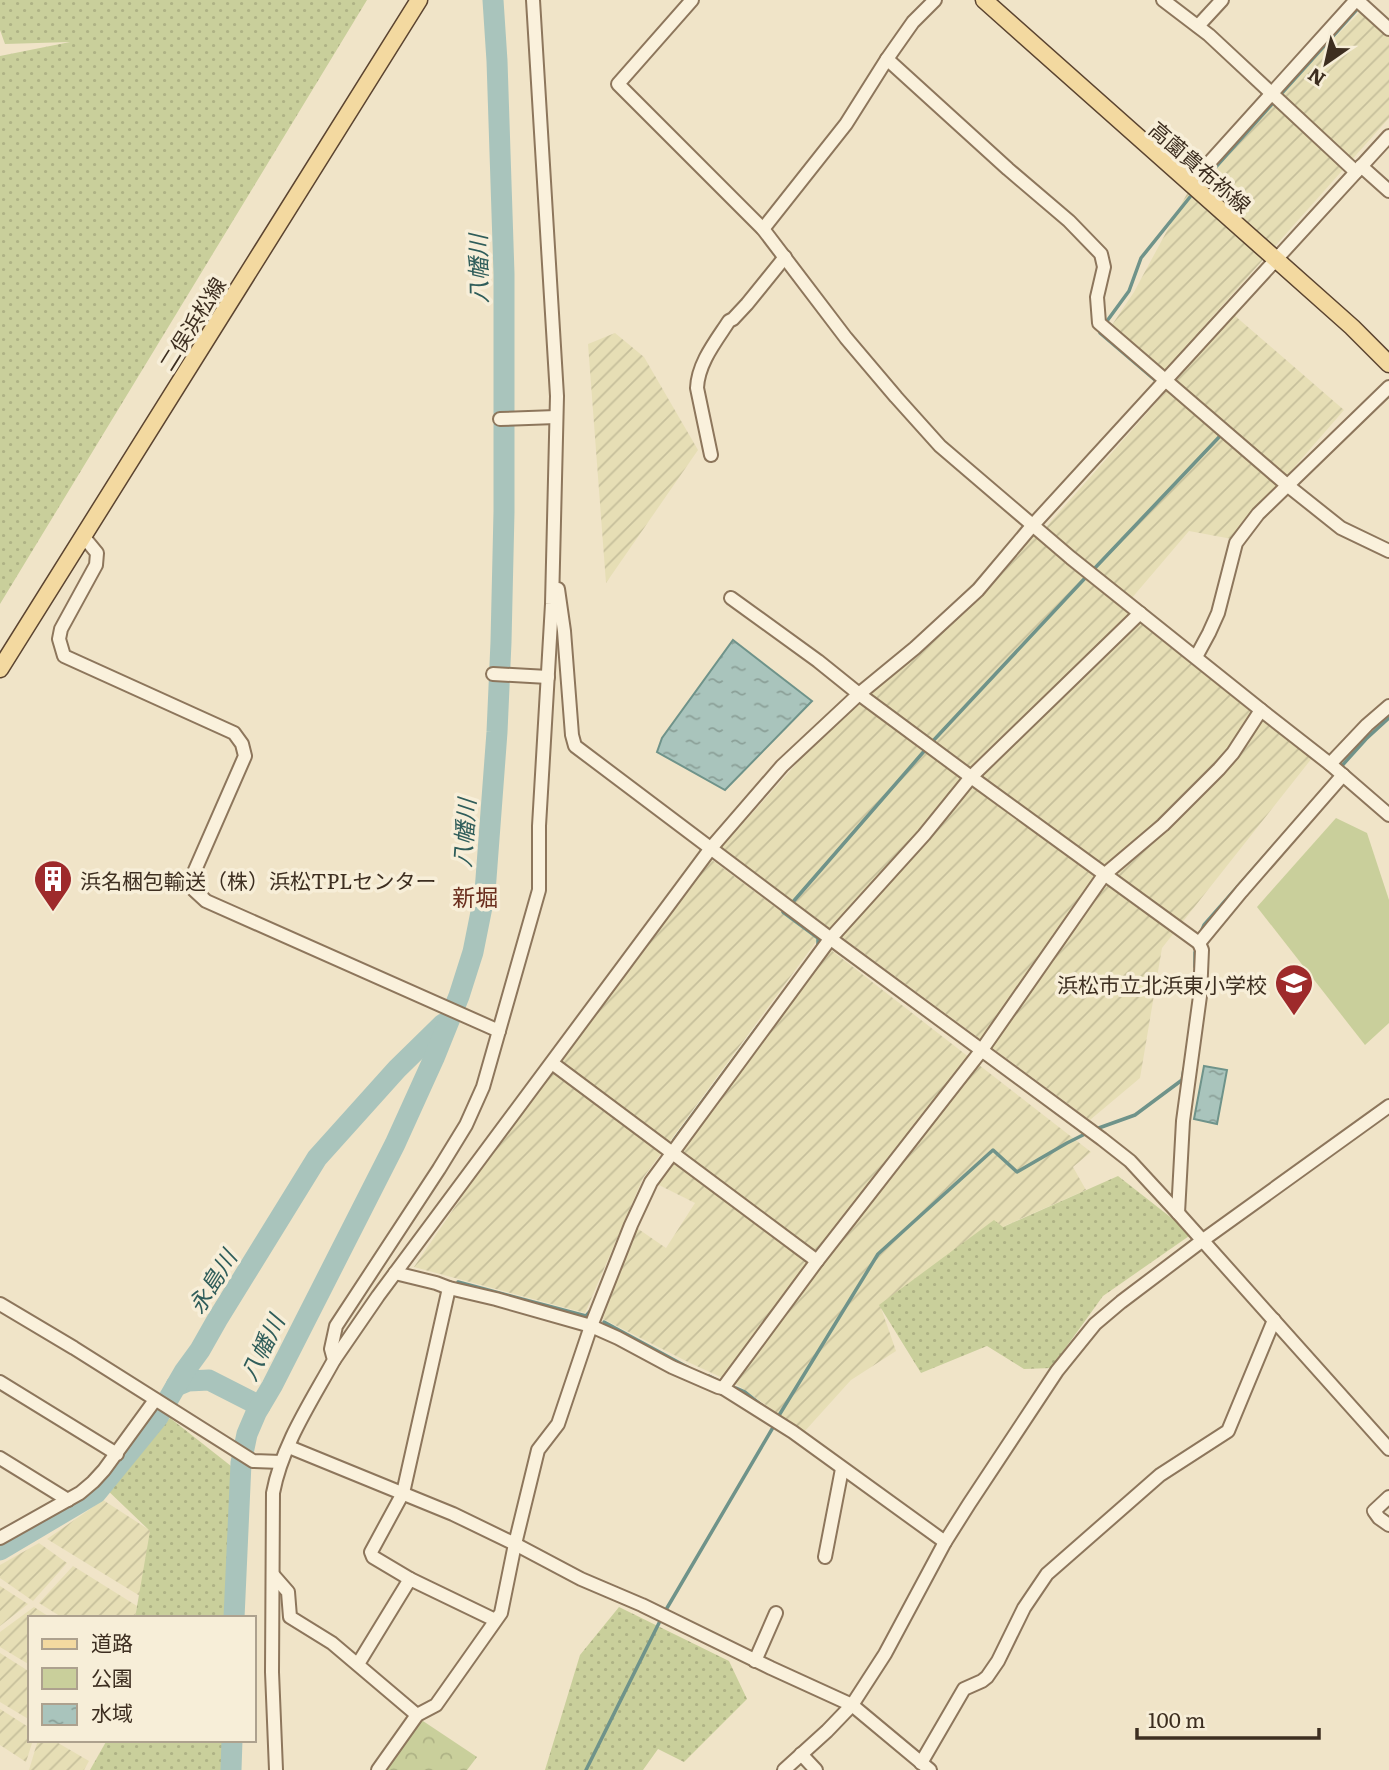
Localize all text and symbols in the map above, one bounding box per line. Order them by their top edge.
north arrow [1291,28,1361,98]
text: N [1301,62,1330,94]
street label: 高薗貴布祢線 [1143,113,1259,219]
water label: 八幡川 [459,231,495,304]
street label: 二俣浜松線 [150,270,232,376]
water label: 八幡川 [444,794,483,869]
building icon: 浜名梱包輸送（株）浜松TPLセンター [32,858,74,913]
place label: 浜名梱包輸送（株）浜松TPLセンター [80,864,437,895]
district label: 新堀 [452,879,498,913]
school or university icon: 浜松市立北浜東小学校 [1273,962,1315,1017]
place label: 浜松市立北浜東小学校 [1057,968,1267,999]
water label: 永島川 [178,1240,245,1319]
water label: 八幡川 [231,1306,293,1385]
legend [28,1616,256,1742]
text: 道路 [91,1626,133,1657]
text: 公園 [91,1661,133,1692]
text: 水域 [91,1696,133,1727]
scale bar [1137,1696,1319,1740]
text: 100 m [1148,1703,1205,1734]

